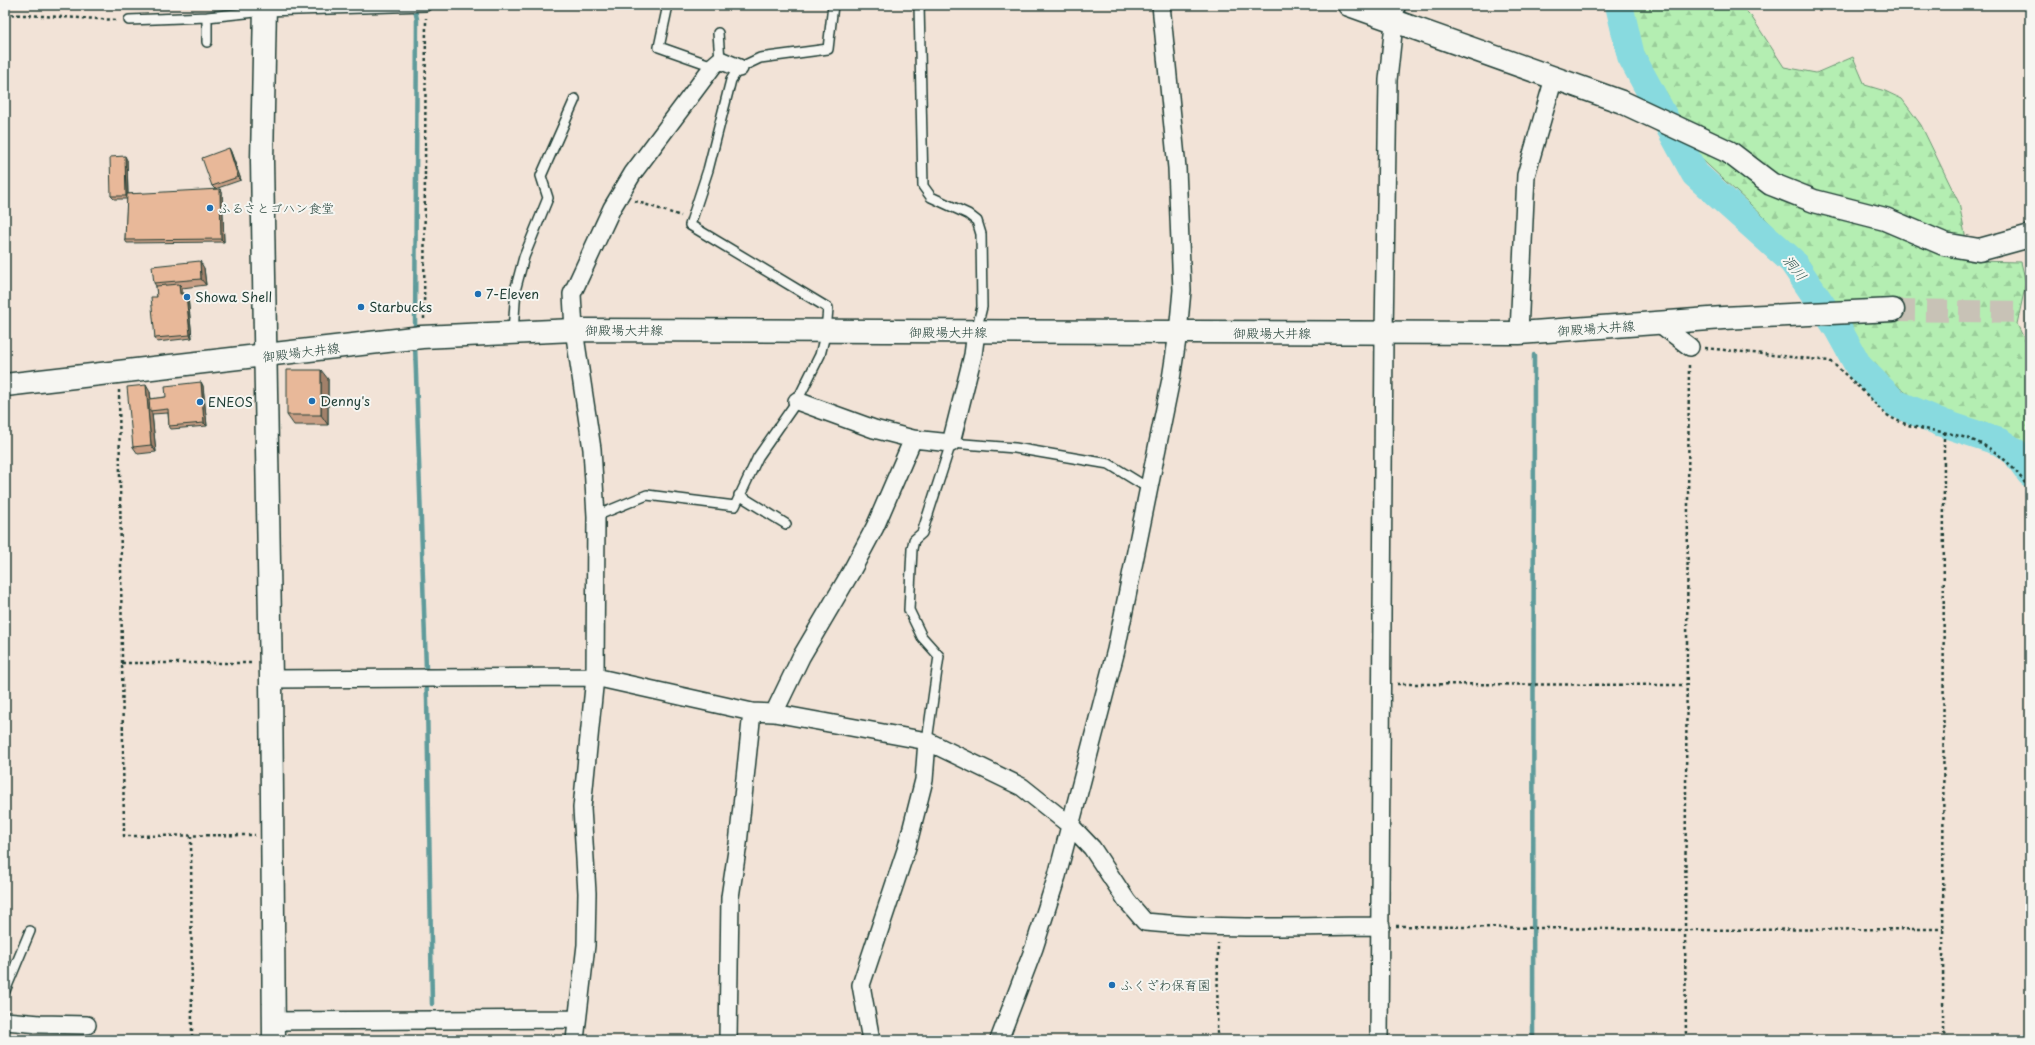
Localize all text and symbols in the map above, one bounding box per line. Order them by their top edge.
place label: ふるさとゴハン食堂 [218,198,334,217]
marker: ふるさとゴハン食堂 [205,203,215,213]
water label: 洞川 [1778,250,1812,285]
place label: 7-Eleven [486,284,539,303]
place label: Showa Shell [195,287,272,306]
marker: 7-Eleven [473,289,483,299]
marker: Showa Shell [182,292,192,302]
place label: Starbucks [369,297,432,316]
marker: Starbucks [356,302,366,312]
street label: 御殿場大井線 [1556,315,1637,340]
street label: 御殿場大井線 [585,320,664,339]
street label: 御殿場大井線 [909,322,988,341]
street label: 御殿場大井線 [1233,323,1312,342]
street label: 御殿場大井線 [261,337,342,366]
place label: Denny's [320,391,370,410]
place label: ENEOS [208,392,253,411]
marker: Denny's [307,396,317,406]
marker: ENEOS [195,397,205,407]
place label: ふくざわ保育園 [1120,975,1210,994]
marker: ふくざわ保育園 [1107,980,1117,990]

